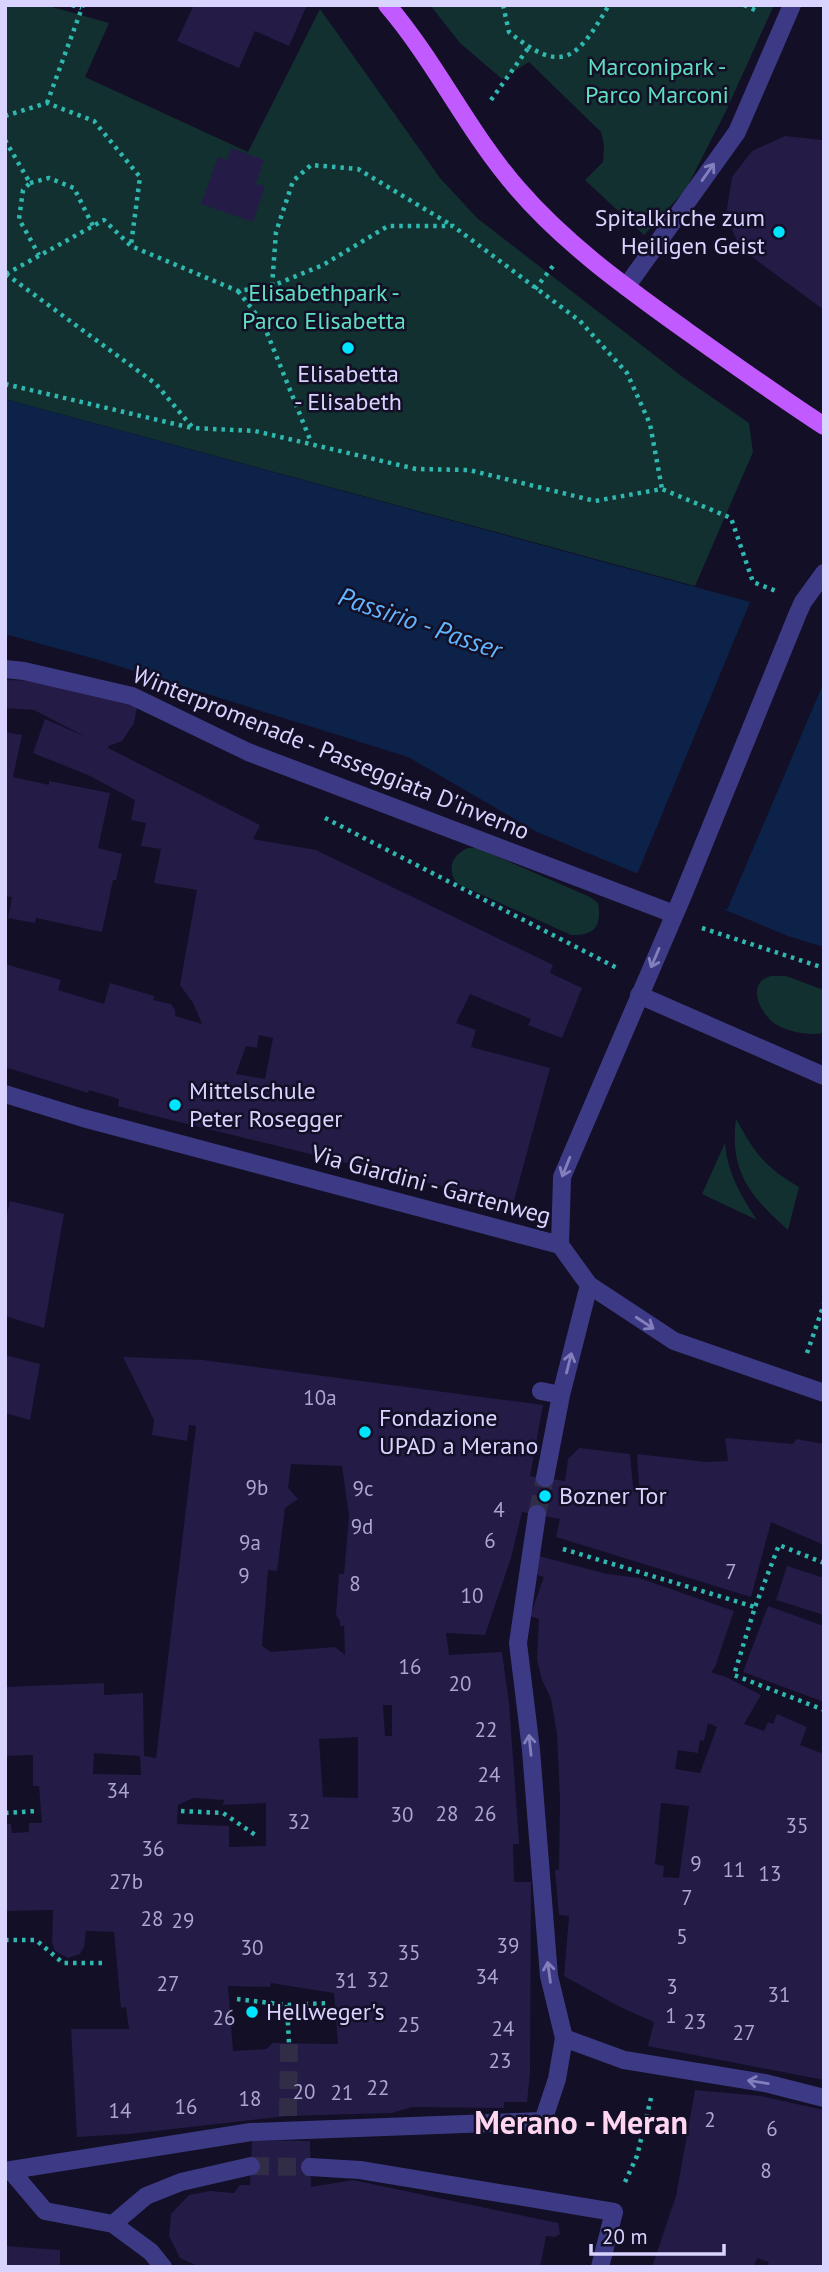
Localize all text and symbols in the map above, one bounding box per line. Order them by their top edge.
park label: Marconipark - Parco Marconi [585,51,729,110]
one-way arrow [701,163,715,182]
place label: Spitalkirche zum Heiligen Geist [595,202,765,261]
marker: Spitalkirche zum Heiligen Geist [771,224,787,240]
park label: Elisabethpark - Parco Elisabetta [242,277,406,336]
marker: Elisabetta - Elisabeth [340,340,356,356]
place label: Elisabetta - Elisabeth [294,358,402,417]
water label: Passirio - Passer [334,579,507,666]
street label: Winterpromenade - Passeggiata D'inverno [128,658,534,847]
one-way arrow [648,946,661,968]
place label: Mittelschule Peter Rosegger [189,1075,343,1134]
marker: Mittelschule Peter Rosegger [167,1097,183,1113]
street label: Via Giardini - Gartenweg [307,1137,554,1231]
one-way arrow [559,1156,572,1177]
one-way arrow [635,1316,655,1330]
one-way arrow [563,1352,576,1375]
house number: 10a [303,1384,337,1411]
place label: Fondazione UPAD a Merano [379,1402,538,1461]
marker: Fondazione UPAD a Merano [357,1424,373,1440]
house number: 9b [246,1474,268,1501]
house number: 9c [353,1475,373,1502]
place label: Bozner Tor [559,1480,667,1511]
marker: Bozner Tor [537,1488,553,1504]
house number: 4 [493,1496,505,1523]
house number: 9d [351,1513,373,1540]
house number: 6 [484,1527,496,1554]
house number: 9a [239,1529,261,1556]
house number: 7 [725,1558,737,1585]
house number: 9 [238,1562,250,1589]
house number: 8 [349,1570,361,1597]
house number: 10 [461,1582,483,1609]
house number: 16 [399,1653,421,1680]
house number: 20 [449,1670,471,1697]
house number: 22 [475,1716,497,1743]
one-way arrow [524,1734,537,1757]
house number: 24 [478,1761,500,1788]
house number: 34 [107,1777,129,1804]
house number: 28 [436,1800,458,1827]
house number: 26 [474,1800,496,1827]
house number: 30 [391,1801,413,1828]
house number: 32 [288,1808,310,1835]
house number: 35 [786,1812,808,1839]
house number: 36 [142,1835,164,1862]
house number: 9 [690,1850,702,1877]
house number: 11 [723,1856,745,1883]
house number: 13 [759,1860,781,1887]
house number: 27b [109,1868,143,1895]
house number: 7 [681,1884,693,1911]
house number: 28 [141,1905,163,1932]
house number: 29 [172,1907,194,1934]
house number: 5 [676,1923,688,1950]
house number: 39 [497,1932,519,1959]
house number: 30 [241,1934,263,1961]
house number: 35 [398,1939,420,1966]
one-way arrow [542,1961,555,1984]
house number: 34 [476,1963,498,1990]
house number: 32 [367,1966,389,1993]
house number: 31 [335,1967,357,1994]
house number: 27 [157,1970,179,1997]
house number: 3 [666,1973,678,2000]
house number: 31 [768,1981,790,2008]
place label: Hellweger's [266,1996,385,2027]
house number: 1 [665,2002,677,2029]
house number: 26 [213,2004,235,2031]
marker: Hellweger's [244,2004,260,2020]
house number: 23 [684,2008,706,2035]
house number: 25 [398,2011,420,2038]
house number: 24 [492,2015,514,2042]
house number: 27 [733,2019,755,2046]
house number: 23 [489,2047,511,2074]
house number: 22 [367,2074,389,2101]
one-way arrow [747,2075,769,2088]
house number: 20 [293,2078,315,2105]
house number: 21 [331,2079,353,2106]
house number: 18 [239,2085,261,2112]
house number: 16 [175,2093,197,2120]
house number: 14 [109,2097,131,2124]
district label: Merano - Meran [474,2101,688,2143]
house number: 2 [704,2106,716,2133]
house number: 6 [766,2115,778,2142]
house number: 8 [760,2157,772,2184]
scale bar [591,2212,724,2256]
text: 20 m [602,2223,648,2250]

